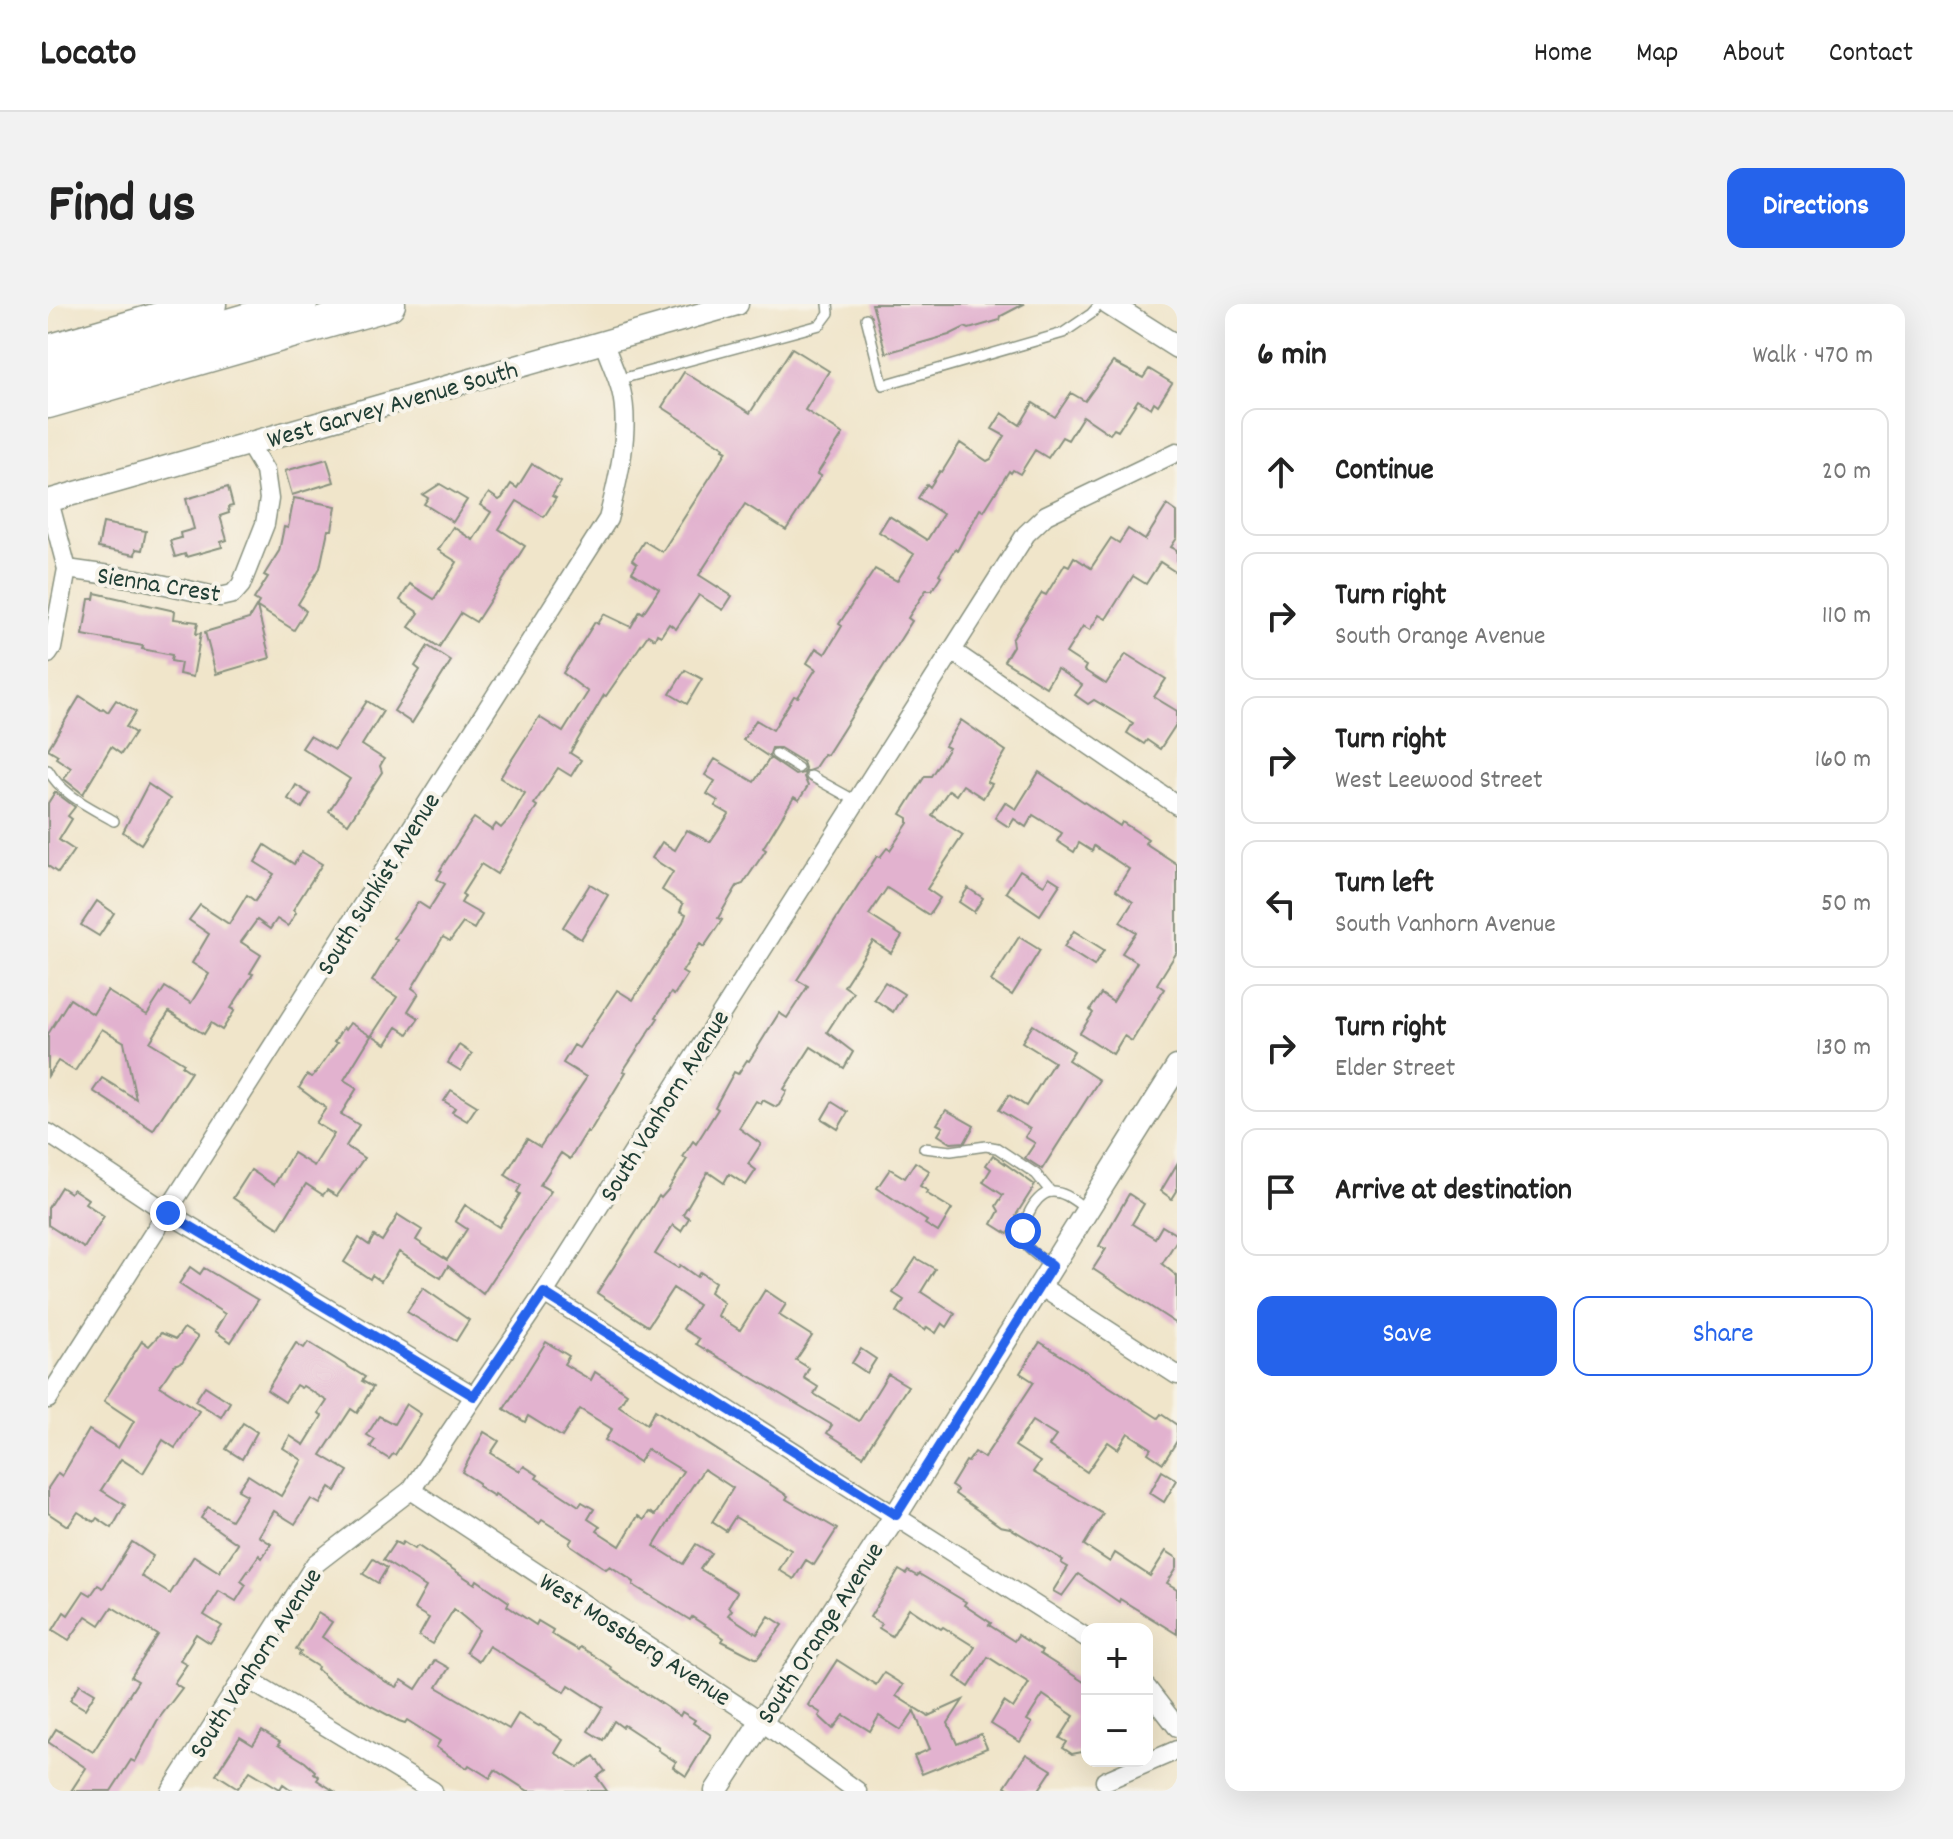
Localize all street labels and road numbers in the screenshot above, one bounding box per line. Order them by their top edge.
street label: West Garvey Avenue South [263,353,523,460]
street label: Sienna Crest [94,558,223,615]
street label: South Sunkist Avenue [309,786,451,983]
street label: South Vanhorn Avenue [592,1003,740,1210]
street label: South Orange Avenue [749,1536,895,1732]
street label: South Vanhorn Avenue [181,1561,333,1767]
street label: West Mossberg Avenue [531,1565,737,1717]

